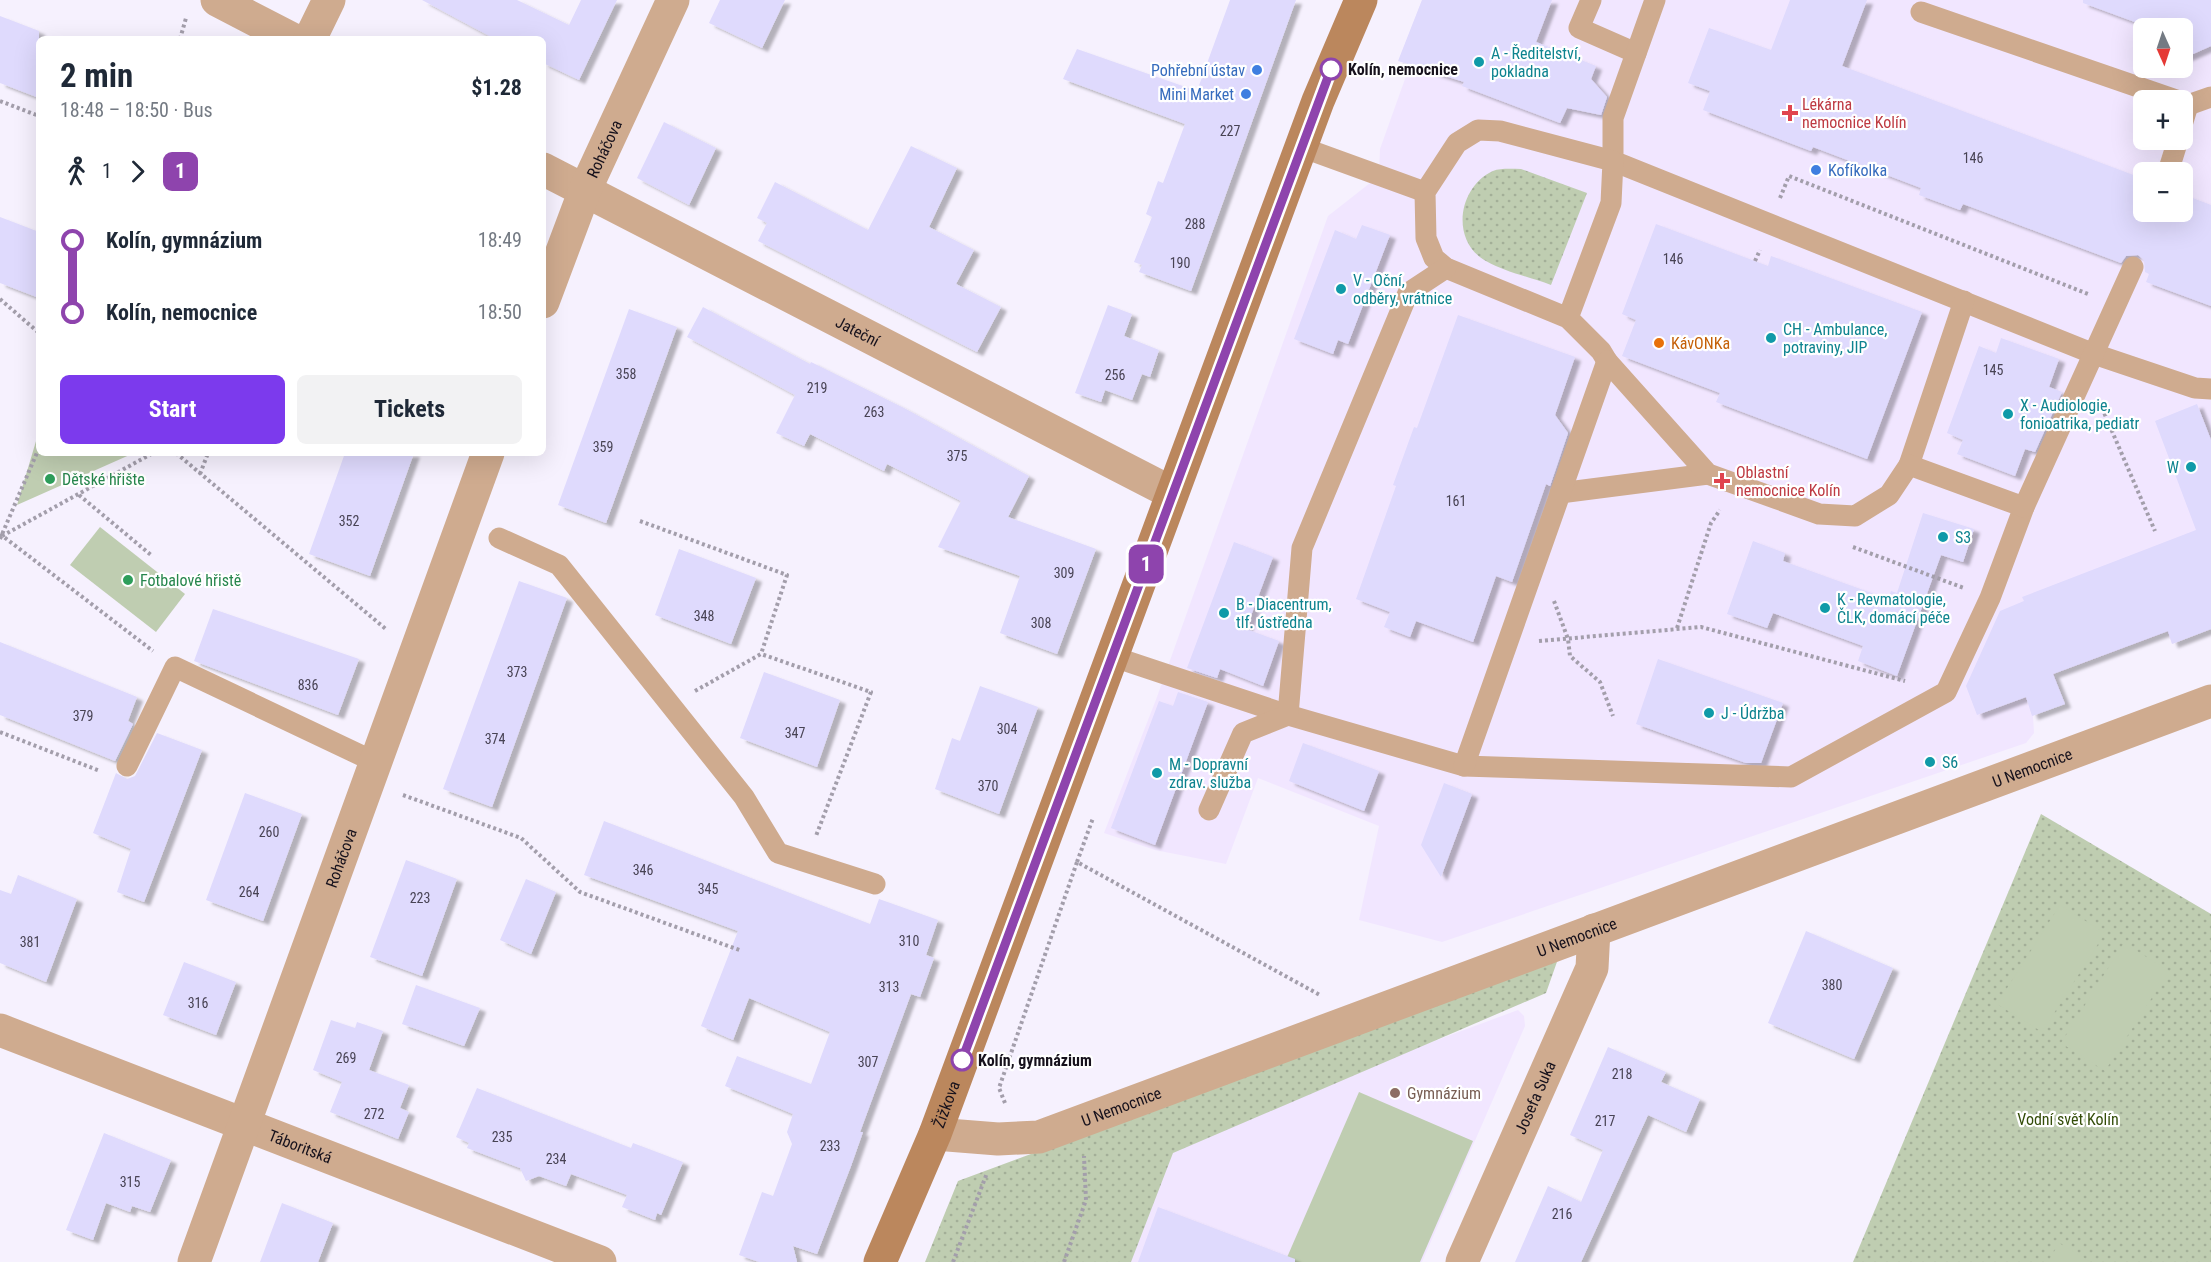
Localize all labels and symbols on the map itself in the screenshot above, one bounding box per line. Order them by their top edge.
north arrow [2133,18,2193,78]
place label: A - Ředitelství, pokladna [1491,44,1581,81]
marker: A - Ředitelství, pokladna [1472,55,1486,69]
marker: Kolín, nemocnice [1320,58,1342,80]
place label: Kolín, nemocnice [1348,60,1458,79]
place label: Pohřební ústav [1151,61,1245,80]
marker: Pohřební ústav [1250,63,1264,77]
place label: Mini Market [1159,85,1234,104]
marker: Mini Market [1239,87,1253,101]
place label: Lékárna nemocnice Kolín [1802,95,1906,132]
marker: Lékárna nemocnice Kolín [1783,106,1797,120]
street label: Roháčova [582,117,626,181]
house number: 227 [1220,123,1240,139]
house number: 146 [1963,150,1983,166]
place label: Kofíkolka [1828,161,1887,180]
marker: Kofíkolka [1809,163,1823,177]
house number: 288 [1185,216,1205,232]
house number: 146 [1663,251,1683,267]
house number: 190 [1170,255,1190,271]
place label: V - Oční, odběry, vrátnice [1353,271,1452,308]
marker: V - Oční, odběry, vrátnice [1334,282,1348,296]
street label: Jateční [833,312,884,351]
place label: CH - Ambulance, potraviny, JIP [1783,320,1887,357]
marker: CH - Ambulance, potraviny, JIP [1764,331,1778,345]
place label: KávONKa [1671,334,1730,353]
marker: KávONKa [1652,336,1666,350]
house number: 145 [1983,362,2003,378]
house number: 358 [616,366,636,382]
house number: 256 [1105,367,1125,383]
house number: 219 [807,380,827,396]
place label: X - Audiologie, fonioatrika, pediatr [2020,396,2140,433]
house number: 263 [864,404,884,420]
marker: X - Audiologie, fonioatrika, pediatr [2001,407,2015,421]
house number: 359 [593,439,613,455]
house number: 375 [947,448,967,464]
place label: W [2167,458,2179,477]
marker: W [2184,460,2198,474]
place label: Oblastní nemocnice Kolín [1736,463,1840,500]
place label: Dětské hřište [62,470,145,489]
marker: Dětské hřište [43,472,57,486]
marker: Oblastní nemocnice Kolín [1713,472,1731,490]
house number: 161 [1446,493,1466,509]
house number: 352 [339,513,359,529]
place label: S3 [1955,528,1971,547]
marker: S3 [1936,530,1950,544]
line badge: 1 [1126,544,1166,584]
house number: 309 [1054,565,1074,581]
place label: Fotbalové hřistě [140,571,241,590]
marker: Fotbalové hřistě [121,573,135,587]
place label: K - Revmatologie, ČLK, domácí péče [1837,590,1950,627]
place label: B - Diacentrum, tlf. ústředna [1236,595,1332,632]
marker: K - Revmatologie, ČLK, domácí péče [1818,601,1832,615]
marker: B - Diacentrum, tlf. ústředna [1217,606,1231,620]
house number: 348 [694,608,714,624]
house number: 308 [1031,615,1051,631]
house number: 373 [507,664,527,680]
house number: 836 [298,677,318,693]
place label: J - Údržba [1721,704,1784,723]
marker: J - Údržba [1702,706,1716,720]
house number: 379 [73,708,93,724]
house number: 304 [997,721,1017,737]
house number: 347 [785,725,805,741]
house number: 374 [485,731,505,747]
street label: U Nemocnice [1990,744,2075,791]
place label: S6 [1942,753,1958,772]
place label: M - Dopravní zdrav. služba [1169,755,1251,792]
marker: S6 [1923,755,1937,769]
marker: M - Dopravní zdrav. služba [1150,766,1164,780]
house number: 370 [978,778,998,794]
house number: 260 [259,824,279,840]
street label: Roháčova [321,826,360,890]
house number: 346 [633,862,653,878]
house number: 345 [698,881,718,897]
house number: 264 [239,884,259,900]
house number: 223 [410,890,430,906]
street label: U Nemocnice [1534,913,1619,960]
house number: 310 [899,933,919,949]
house number: 381 [20,934,40,950]
house number: 380 [1822,977,1842,993]
house number: 313 [879,979,899,995]
house number: 316 [188,995,208,1011]
marker: Kolín, gymnázium [951,1049,973,1071]
house number: 269 [336,1050,356,1066]
place label: Kolín, gymnázium [978,1051,1092,1070]
house number: 307 [858,1054,878,1070]
street label: Josefa Suka [1510,1058,1559,1137]
house number: 218 [1612,1066,1632,1082]
street label: Žižkova [929,1078,963,1130]
street label: U Nemocnice [1079,1083,1164,1130]
place label: Gymnázium [1407,1084,1481,1103]
marker: Gymnázium [1388,1086,1402,1100]
house number: 272 [364,1106,384,1122]
park label: Vodní svět Kolín [2017,1110,2119,1129]
house number: 217 [1595,1113,1615,1129]
street label: Táboritská [266,1125,335,1167]
house number: 235 [492,1129,512,1145]
house number: 233 [820,1138,840,1154]
house number: 234 [546,1151,566,1167]
house number: 315 [120,1174,140,1190]
house number: 216 [1552,1206,1572,1222]

